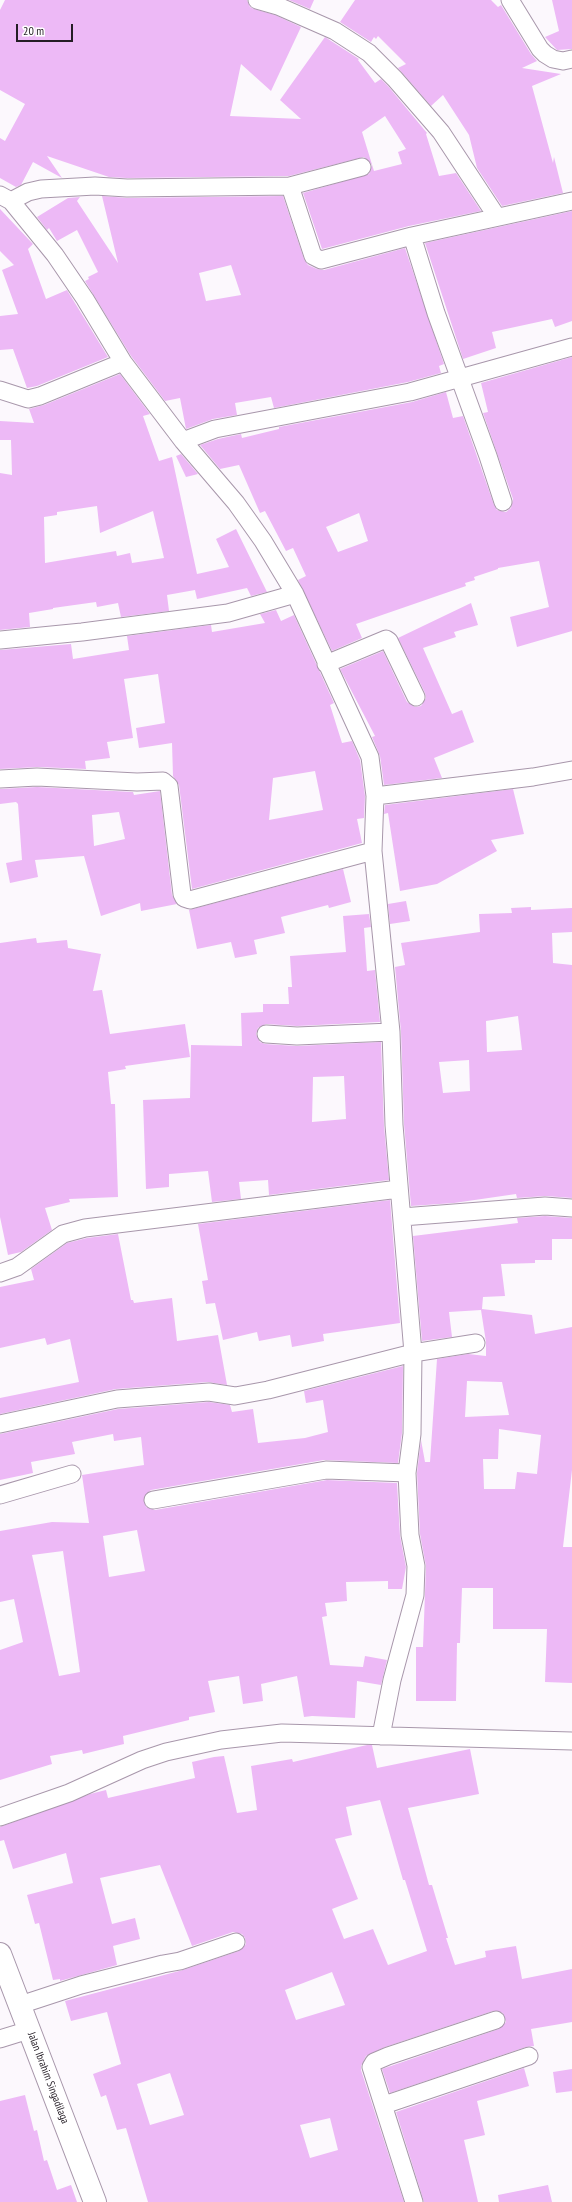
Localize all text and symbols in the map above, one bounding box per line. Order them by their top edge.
scale bar [18,16,75,42]
text: 20 m [23,23,44,38]
street label: Jalan Ibrahim Singadilaga [24,2030,72,2126]

